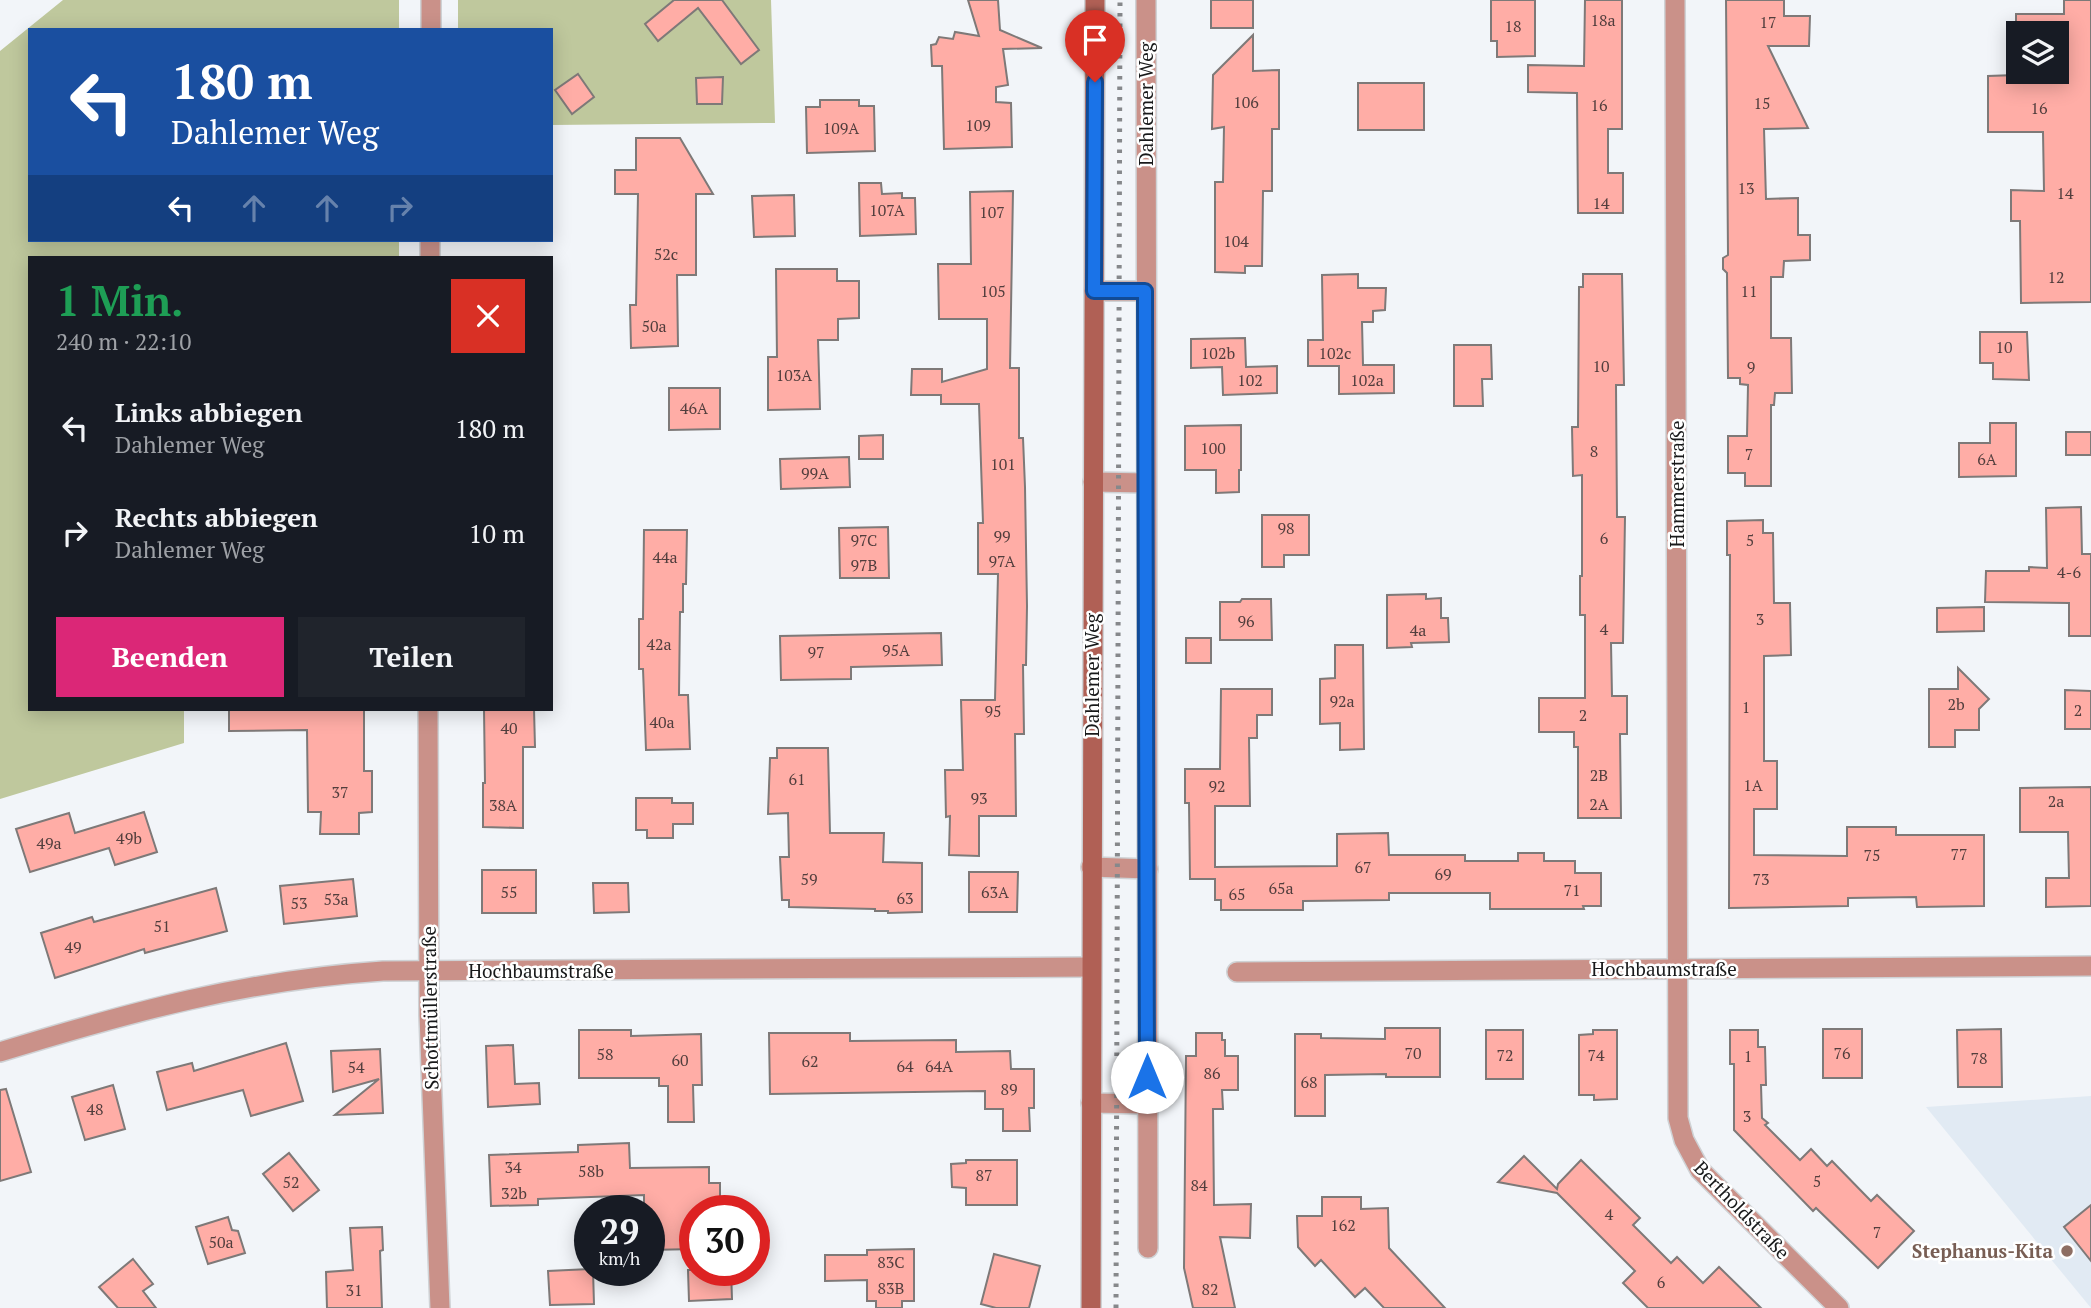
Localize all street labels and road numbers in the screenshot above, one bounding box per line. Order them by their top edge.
street label: Dahlemer Weg [1133,41,1158,166]
street label: Hammerstraße [1664,421,1689,547]
street label: Dahlemer Weg [1079,612,1104,737]
street label: Schottmüllerstraße [416,926,443,1090]
street label: Hochbaumstraße [1591,956,1737,981]
street label: Hochbaumstraße [468,958,614,983]
street label: Bertholdstraße [1689,1155,1796,1264]

